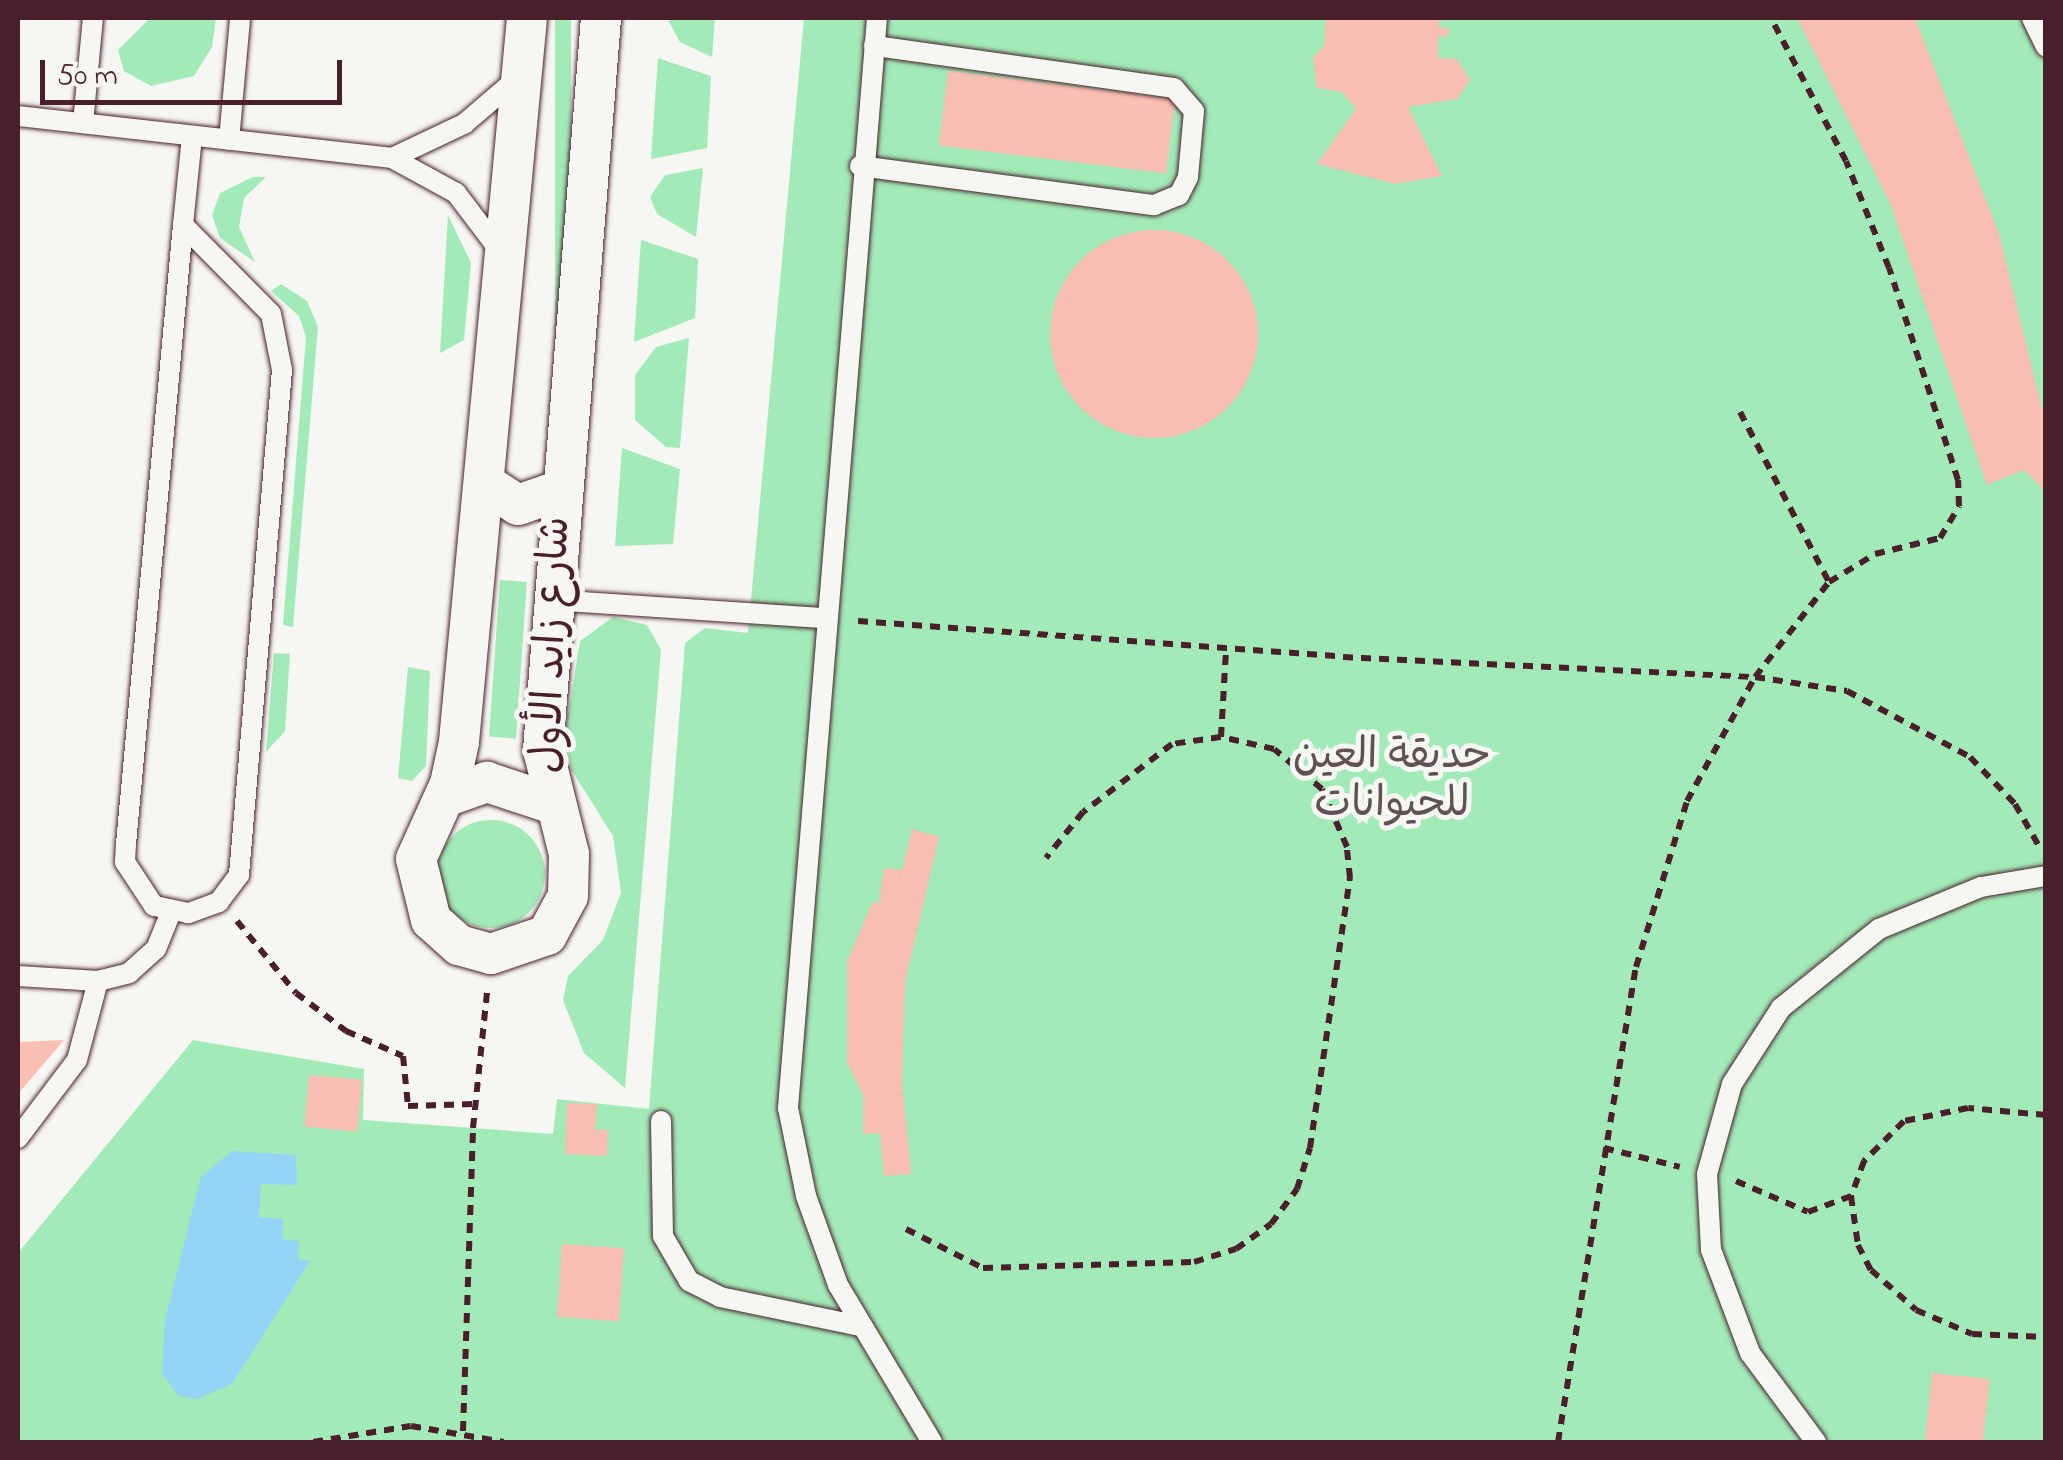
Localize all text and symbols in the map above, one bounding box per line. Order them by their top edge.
scale bar [45,40,348,102]
text: 50 m [57,55,118,99]
street label: شارع زايد الأول [523,516,583,774]
park label: حديقة العين للحيوانات [1293,732,1491,830]

